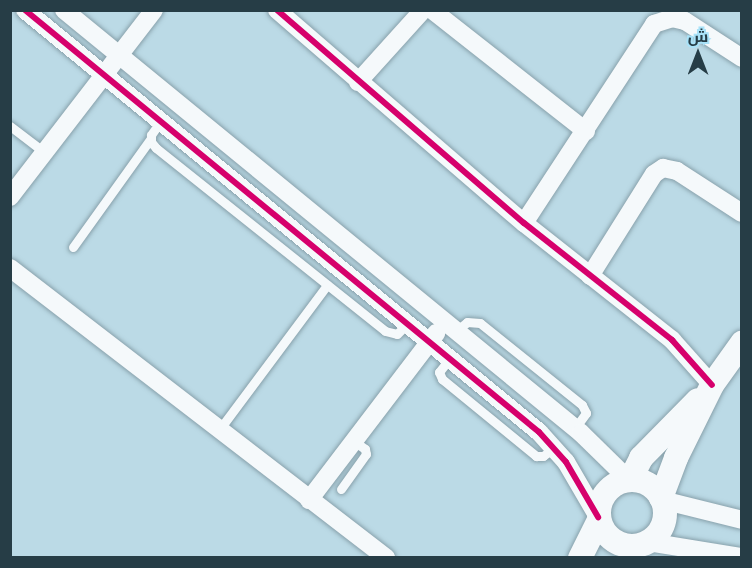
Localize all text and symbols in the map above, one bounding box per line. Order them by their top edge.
north arrow [668,24,728,84]
text: ش [688,26,708,46]

